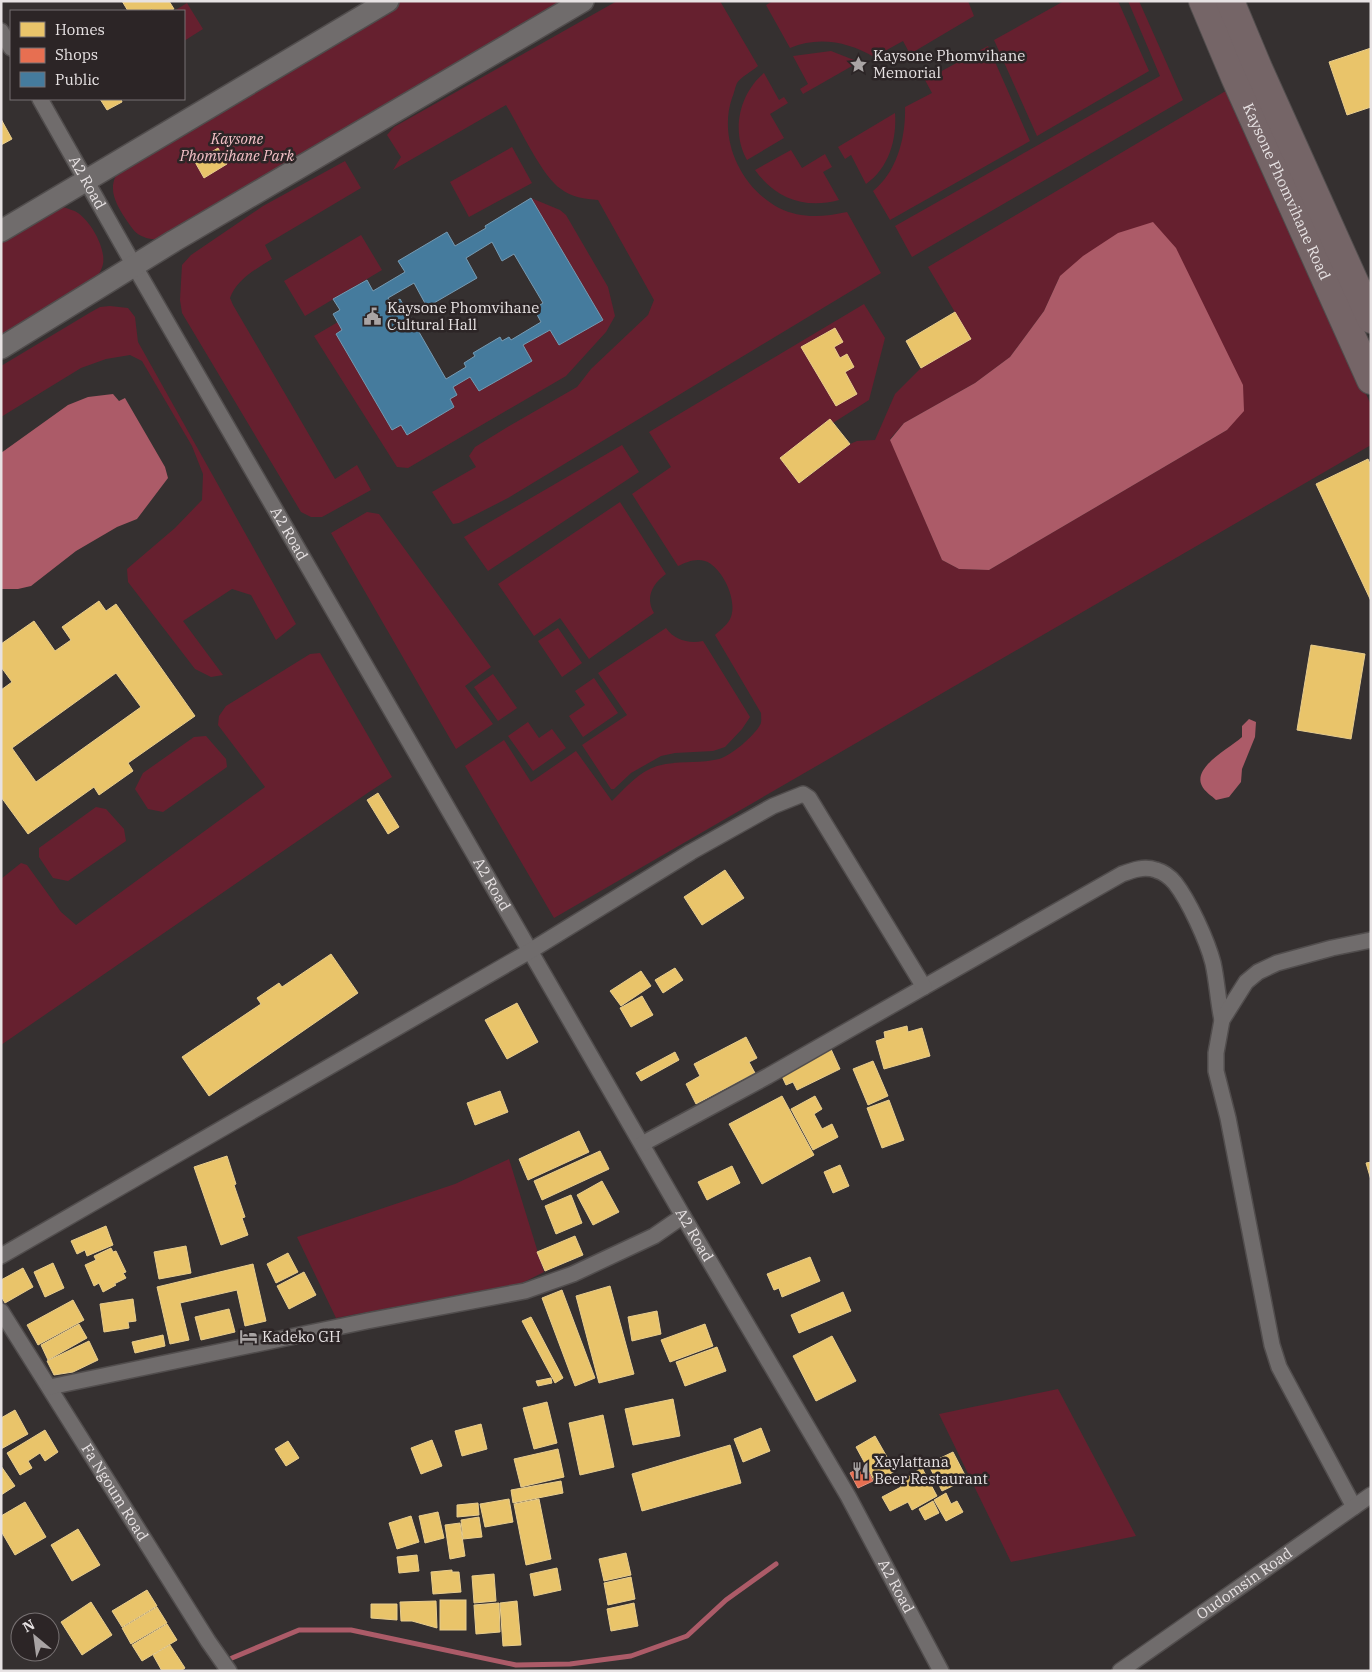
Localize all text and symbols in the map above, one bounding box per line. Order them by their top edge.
legend [10,10,185,100]
text: Homes [55,20,105,39]
text: Shops [55,45,98,64]
place label: Kaysone Phomvihane Memorial [873,46,1025,82]
place icon: Kaysone Phomvihane Memorial [849,55,869,75]
text: Public [55,70,100,89]
street label: Kaysone Phomvihane Road [1239,100,1335,283]
park label: Kaysone Phomvihane Park [179,129,294,165]
street label: A2 Road [65,152,110,213]
place label: Kaysone Phomvihane Cultural Hall [387,298,539,334]
public building icon: Kaysone Phomvihane Cultural Hall [363,307,383,327]
street label: A2 Road [267,503,312,564]
street label: A2 Road [469,854,515,914]
street label: A2 Road [672,1205,718,1265]
hotel icon: Kadeko GH [238,1327,258,1347]
place label: Kadeko GH [262,1327,341,1346]
street label: Fa Ngoum Road [78,1440,153,1544]
place label: Xaylattana Beer Restaurant [874,1452,988,1488]
restaurant icon: Xaylattana Beer Restaurant [850,1461,870,1481]
street label: Oudomsin Road [1192,1543,1296,1624]
street label: A2 Road [874,1556,919,1616]
north arrow [10,1612,60,1662]
text: N [19,1615,38,1636]

